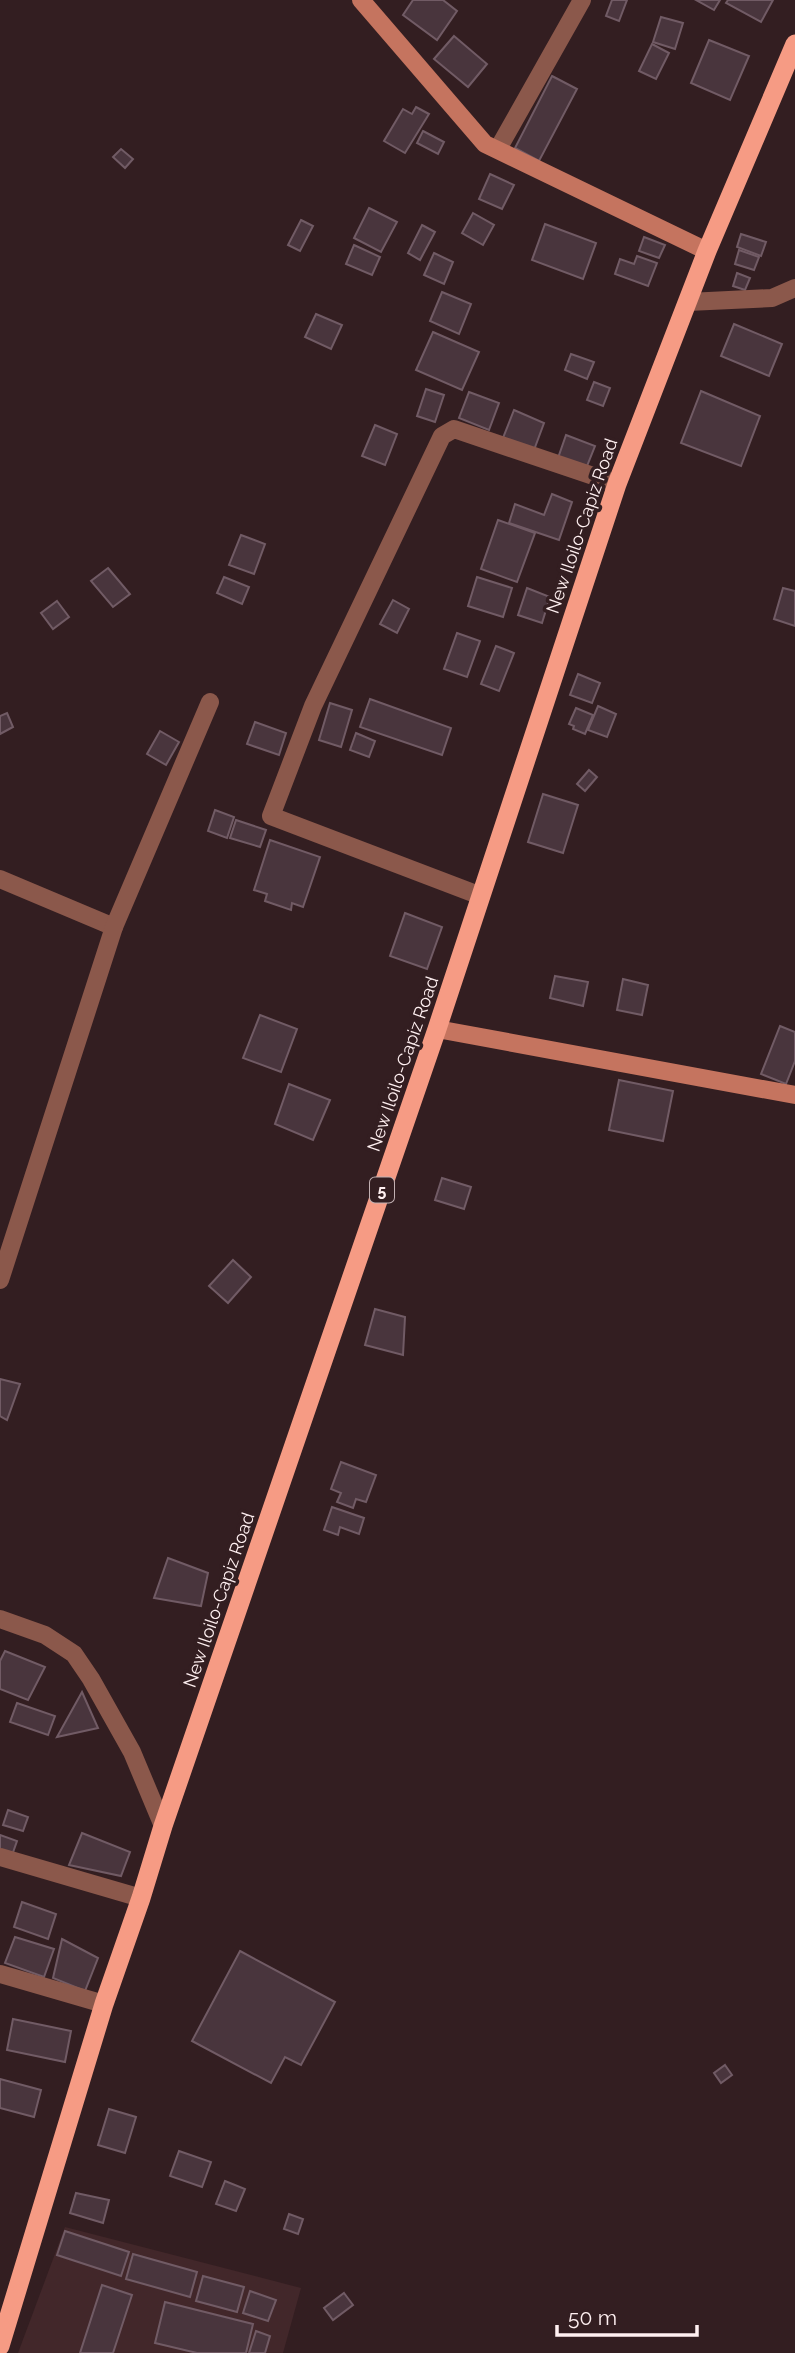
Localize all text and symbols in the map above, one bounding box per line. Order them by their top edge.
street label: New Iloilo-Capiz Road [542,436,621,616]
street label: New Iloilo-Capiz Road [363,974,442,1154]
road number: 5 [370,1178,394,1202]
street label: New Iloilo-Capiz Road [179,1510,258,1690]
scale bar [557,2294,697,2338]
text: 50 m [568,2305,617,2330]

